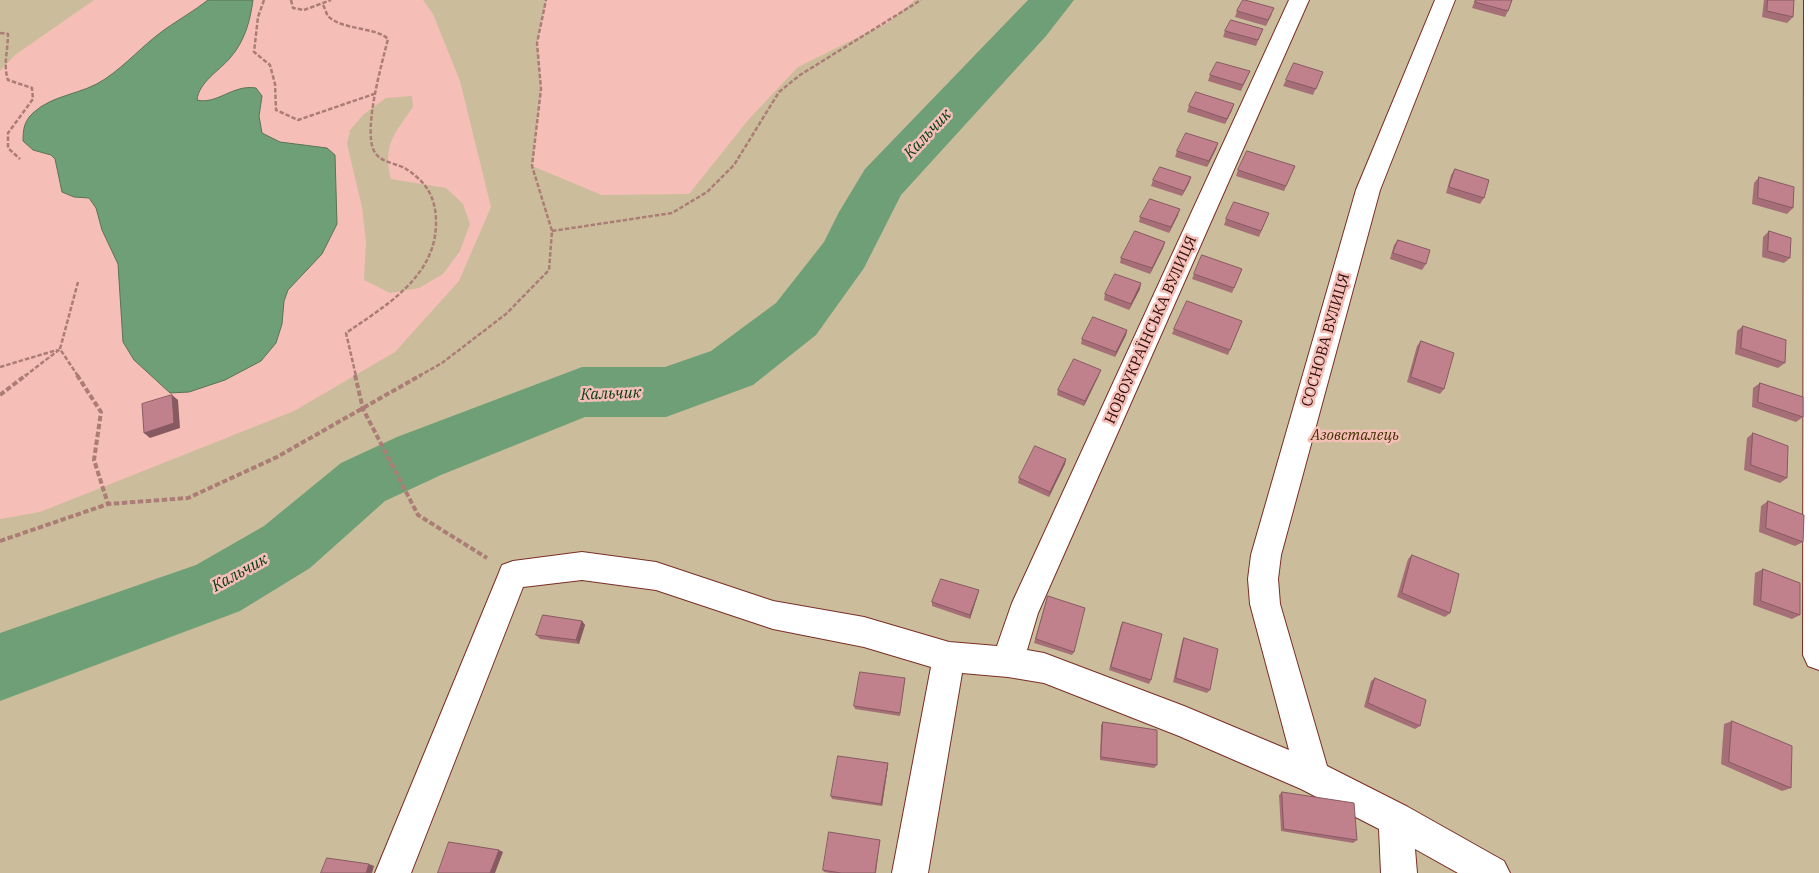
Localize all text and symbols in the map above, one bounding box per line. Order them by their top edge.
water label: Кальчик [900,105,956,163]
street label: НОВОУКРАЇНСЬКА ВУЛИЦЯ [1101,233,1201,427]
street label: СОСНОВА ВУЛИЦЯ [1298,271,1354,409]
water label: Кальчик [580,383,642,405]
park label: Азовсталець [1311,427,1399,445]
water label: Кальчик [209,550,271,596]

